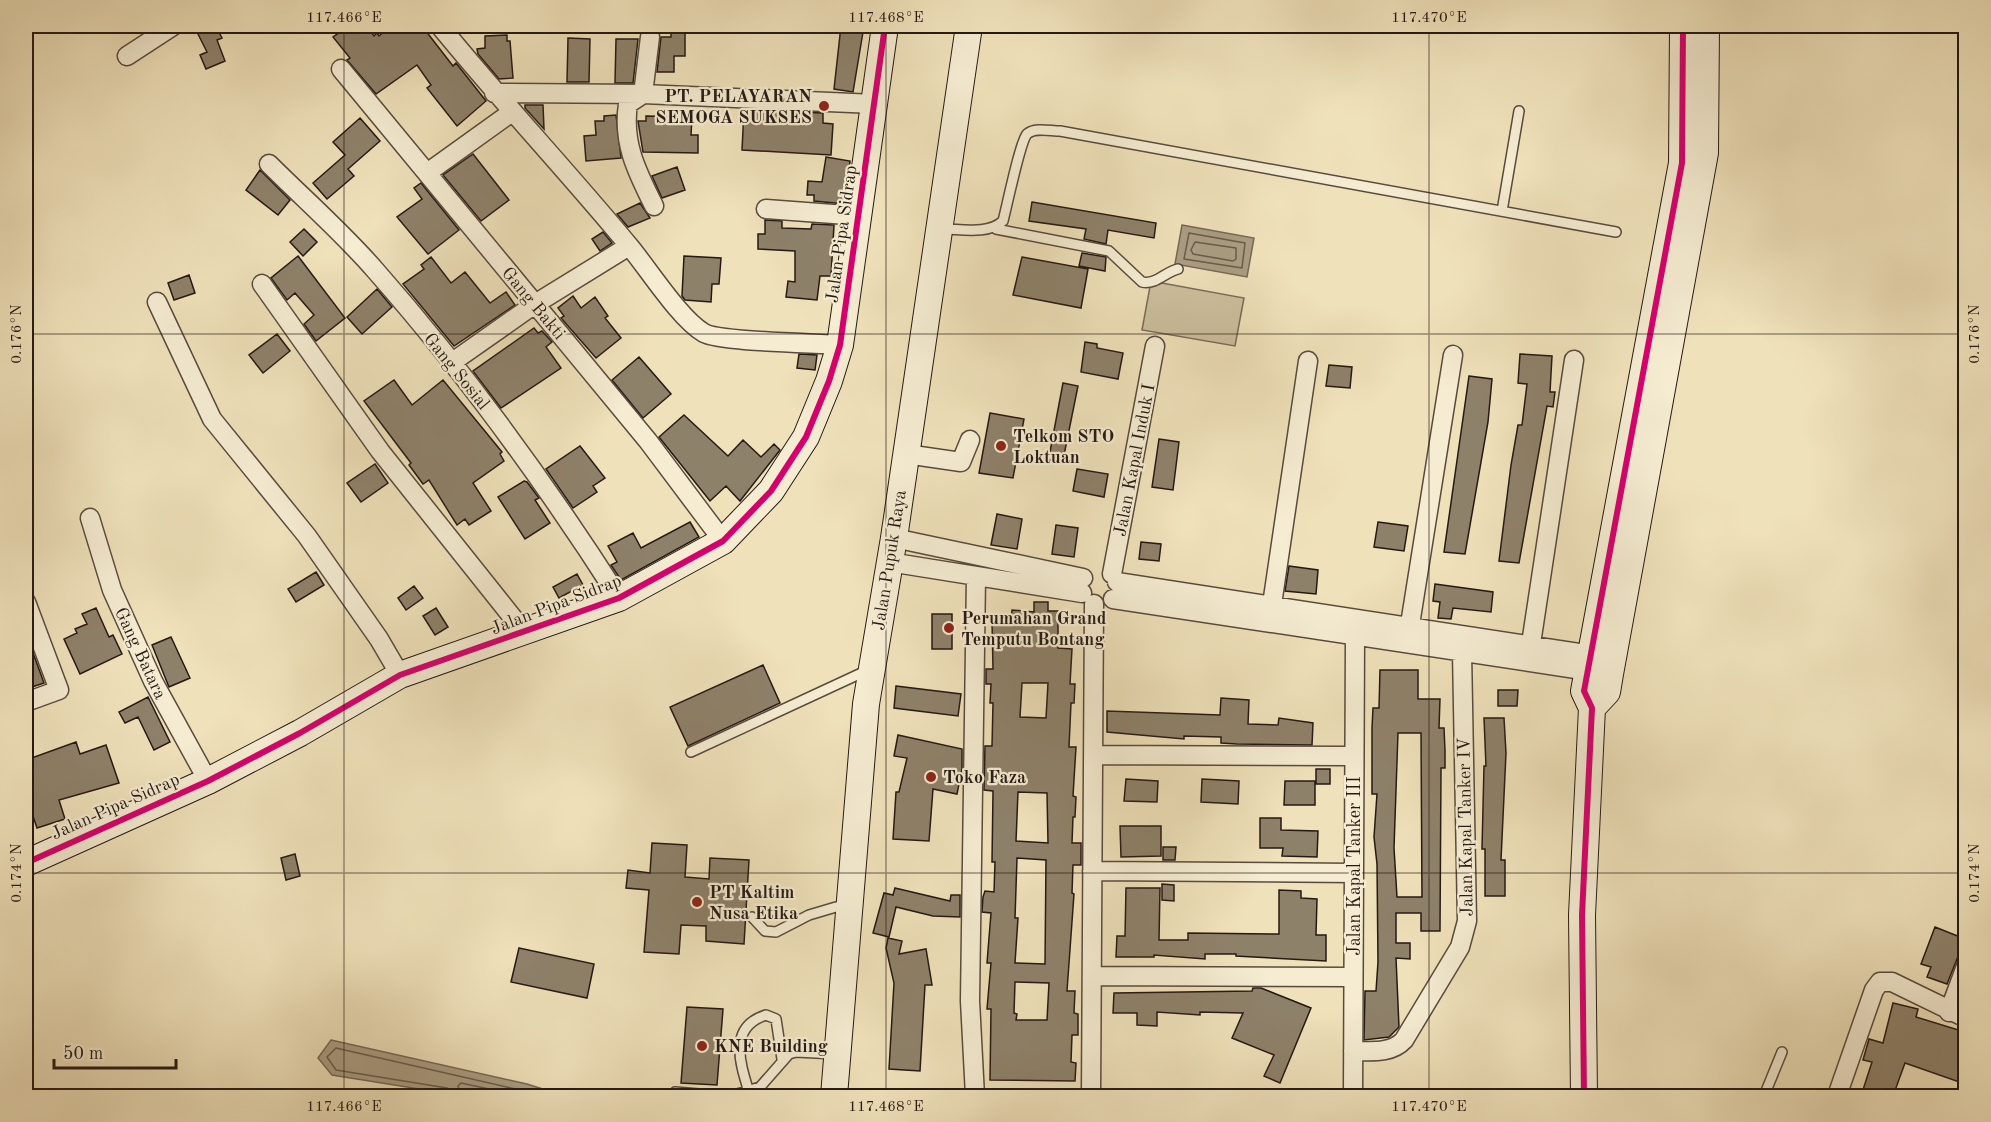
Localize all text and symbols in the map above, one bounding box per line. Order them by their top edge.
text: 117.466°E [306,11,382,26]
text: 117.468°E [848,11,924,26]
text: 117.470°E [1391,11,1467,26]
place label: PT. PELAYARAN SEMOGA SUKSES [655,88,812,127]
marker: PT. PELAYARAN SEMOGA SUKSES [817,99,831,113]
street label: Jalan Pipa Sidrap [823,164,861,304]
street label: Gang Bakti [498,264,569,343]
text: 0.176°N [10,304,25,364]
text: 0.176°N [1968,304,1983,364]
street label: Gang Sosial [420,330,493,413]
street label: Jalan Kapal Induk I [1111,382,1159,538]
place label: Telkom STO Loktuan [1013,428,1114,467]
marker: Telkom STO Loktuan [994,439,1008,453]
street label: Jalan Pupuk Raya [870,489,910,632]
street label: Jalan Pipa Sidrap [488,572,624,638]
street label: Gang Batara [111,605,169,702]
place label: Perumahan Grand Temputu Bontang [961,610,1107,649]
marker: Perumahan Grand Temputu Bontang [942,621,956,635]
street label: Jalan Kapal Tanker IV [1455,737,1477,917]
place label: Toko Faza [943,769,1026,787]
marker: Toko Faza [924,770,938,784]
street label: Jalan Pipa Sidrap [48,771,182,843]
street label: Jalan Kapal Tanker III [1346,776,1364,956]
text: 0.174°N [10,843,25,903]
text: 0.174°N [1968,843,1983,903]
place label: PT Kaltim Nusa Etika [709,884,798,923]
marker: PT Kaltim Nusa Etika [690,895,704,909]
scale bar [54,1032,176,1070]
place label: KNE Building [714,1038,828,1056]
marker: KNE Building [695,1039,709,1053]
text: 50 m [63,1045,103,1063]
text: 117.466°E [306,1100,382,1115]
text: 117.468°E [848,1100,924,1115]
text: 117.470°E [1391,1100,1467,1115]

